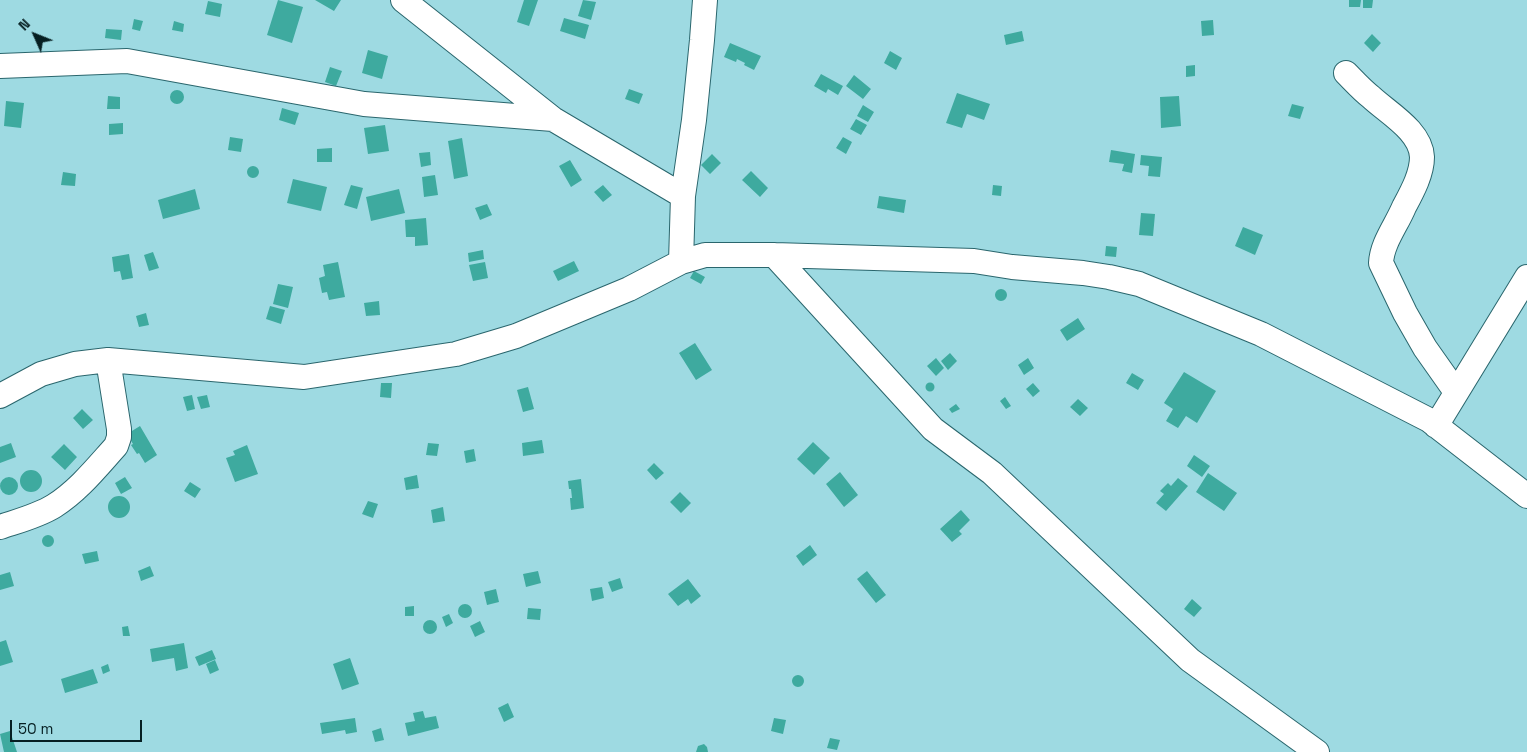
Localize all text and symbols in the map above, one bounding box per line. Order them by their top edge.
north arrow [10,10,60,60]
text: N [14,15,34,34]
scale bar [12,710,145,742]
text: 50 m [18,719,53,738]

